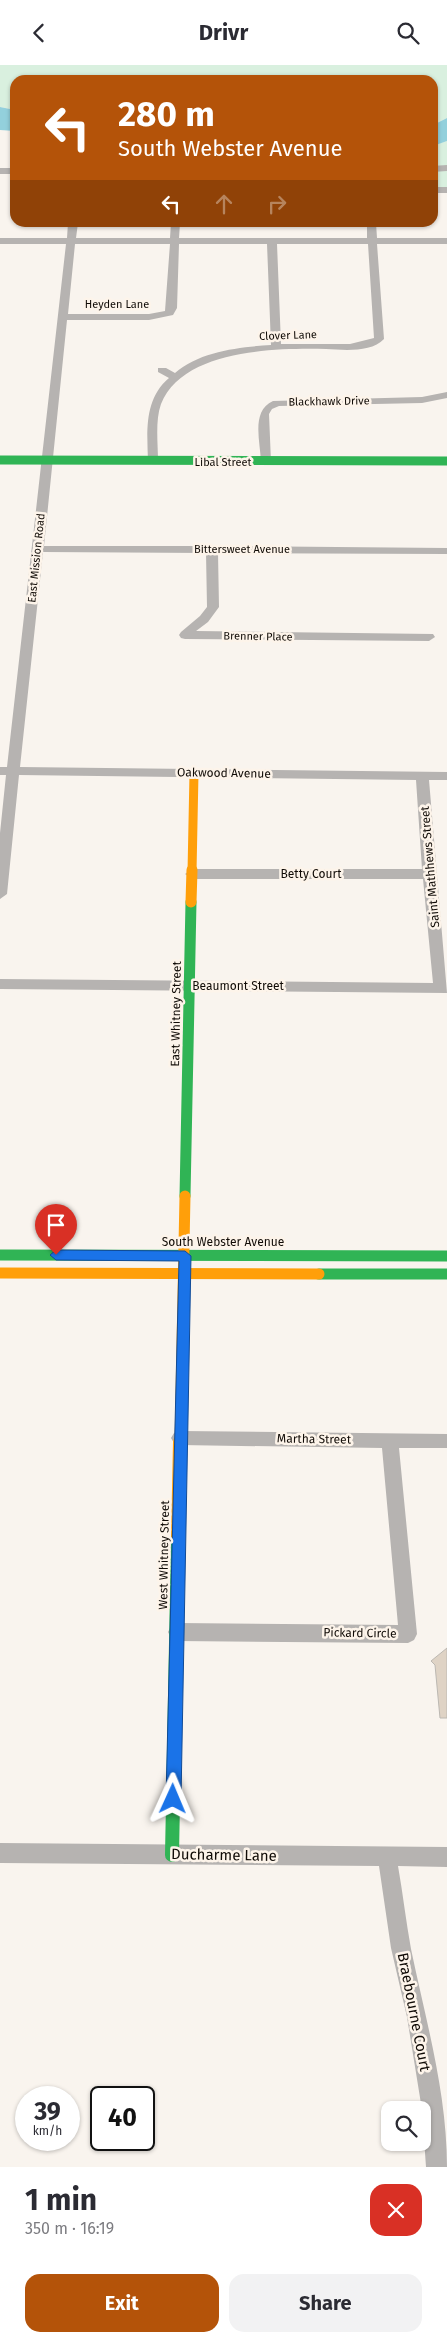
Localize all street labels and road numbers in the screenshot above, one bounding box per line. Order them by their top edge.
street label: Heyden Lane [85,298,149,311]
street label: Clover Lane [259,328,317,343]
street label: Blackhawk Drive [288,394,370,409]
street label: Libal Street [195,456,251,469]
street label: East Mission Road [25,513,48,603]
street label: Bittersweet Avenue [194,543,290,556]
street label: Brenner Place [223,629,293,644]
street label: Oakwood Avenue [177,765,271,781]
street label: Saint Mathhews Street [418,805,442,928]
street label: Betty Court [281,867,342,881]
street label: East Whitney Street [168,960,184,1067]
street label: Beaumont Street [192,979,284,993]
street label: South Webster Avenue [162,1235,284,1249]
street label: Martha Street [277,1431,352,1447]
street label: West Whitney Street [156,1500,172,1610]
street label: Pickard Circle [323,1625,397,1641]
street label: Ducharme Lane [171,1845,277,1865]
street label: Braebourne Court [394,1951,434,2074]

